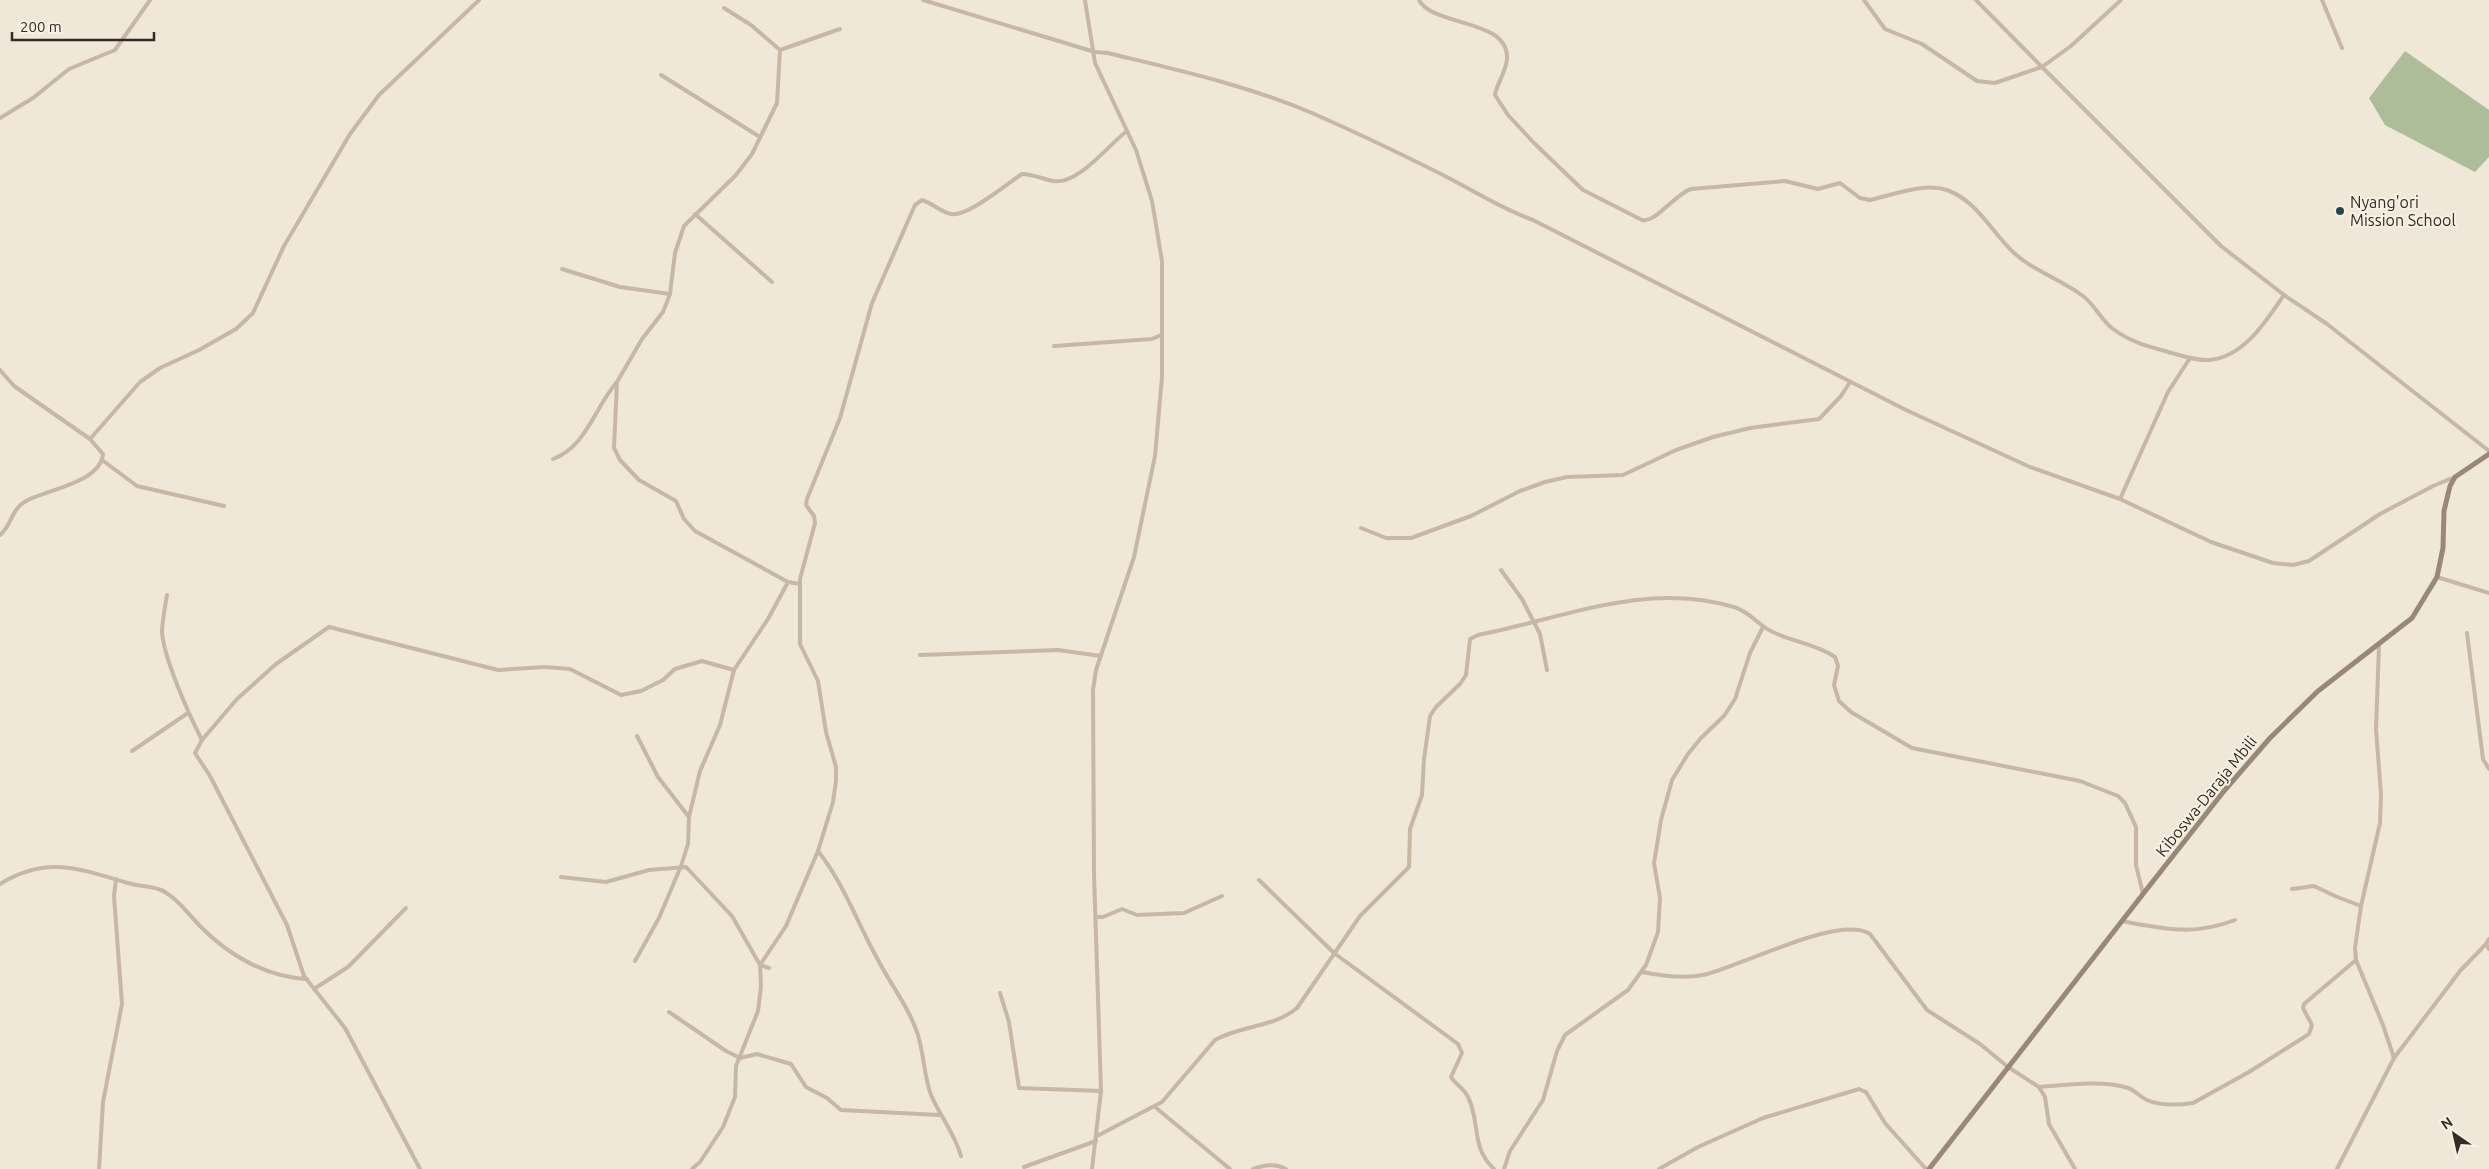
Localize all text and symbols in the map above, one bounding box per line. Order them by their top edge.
scale bar [12,10,155,42]
text: 200 m [20,18,62,35]
place label: Nyang'ori Mission School [2350,193,2456,229]
marker: Nyang'ori Mission School [2334,205,2346,217]
street label: Kiboswa-Daraja Mbili [2152,732,2260,860]
north arrow [2429,1109,2479,1159]
text: N [2438,1114,2456,1133]

